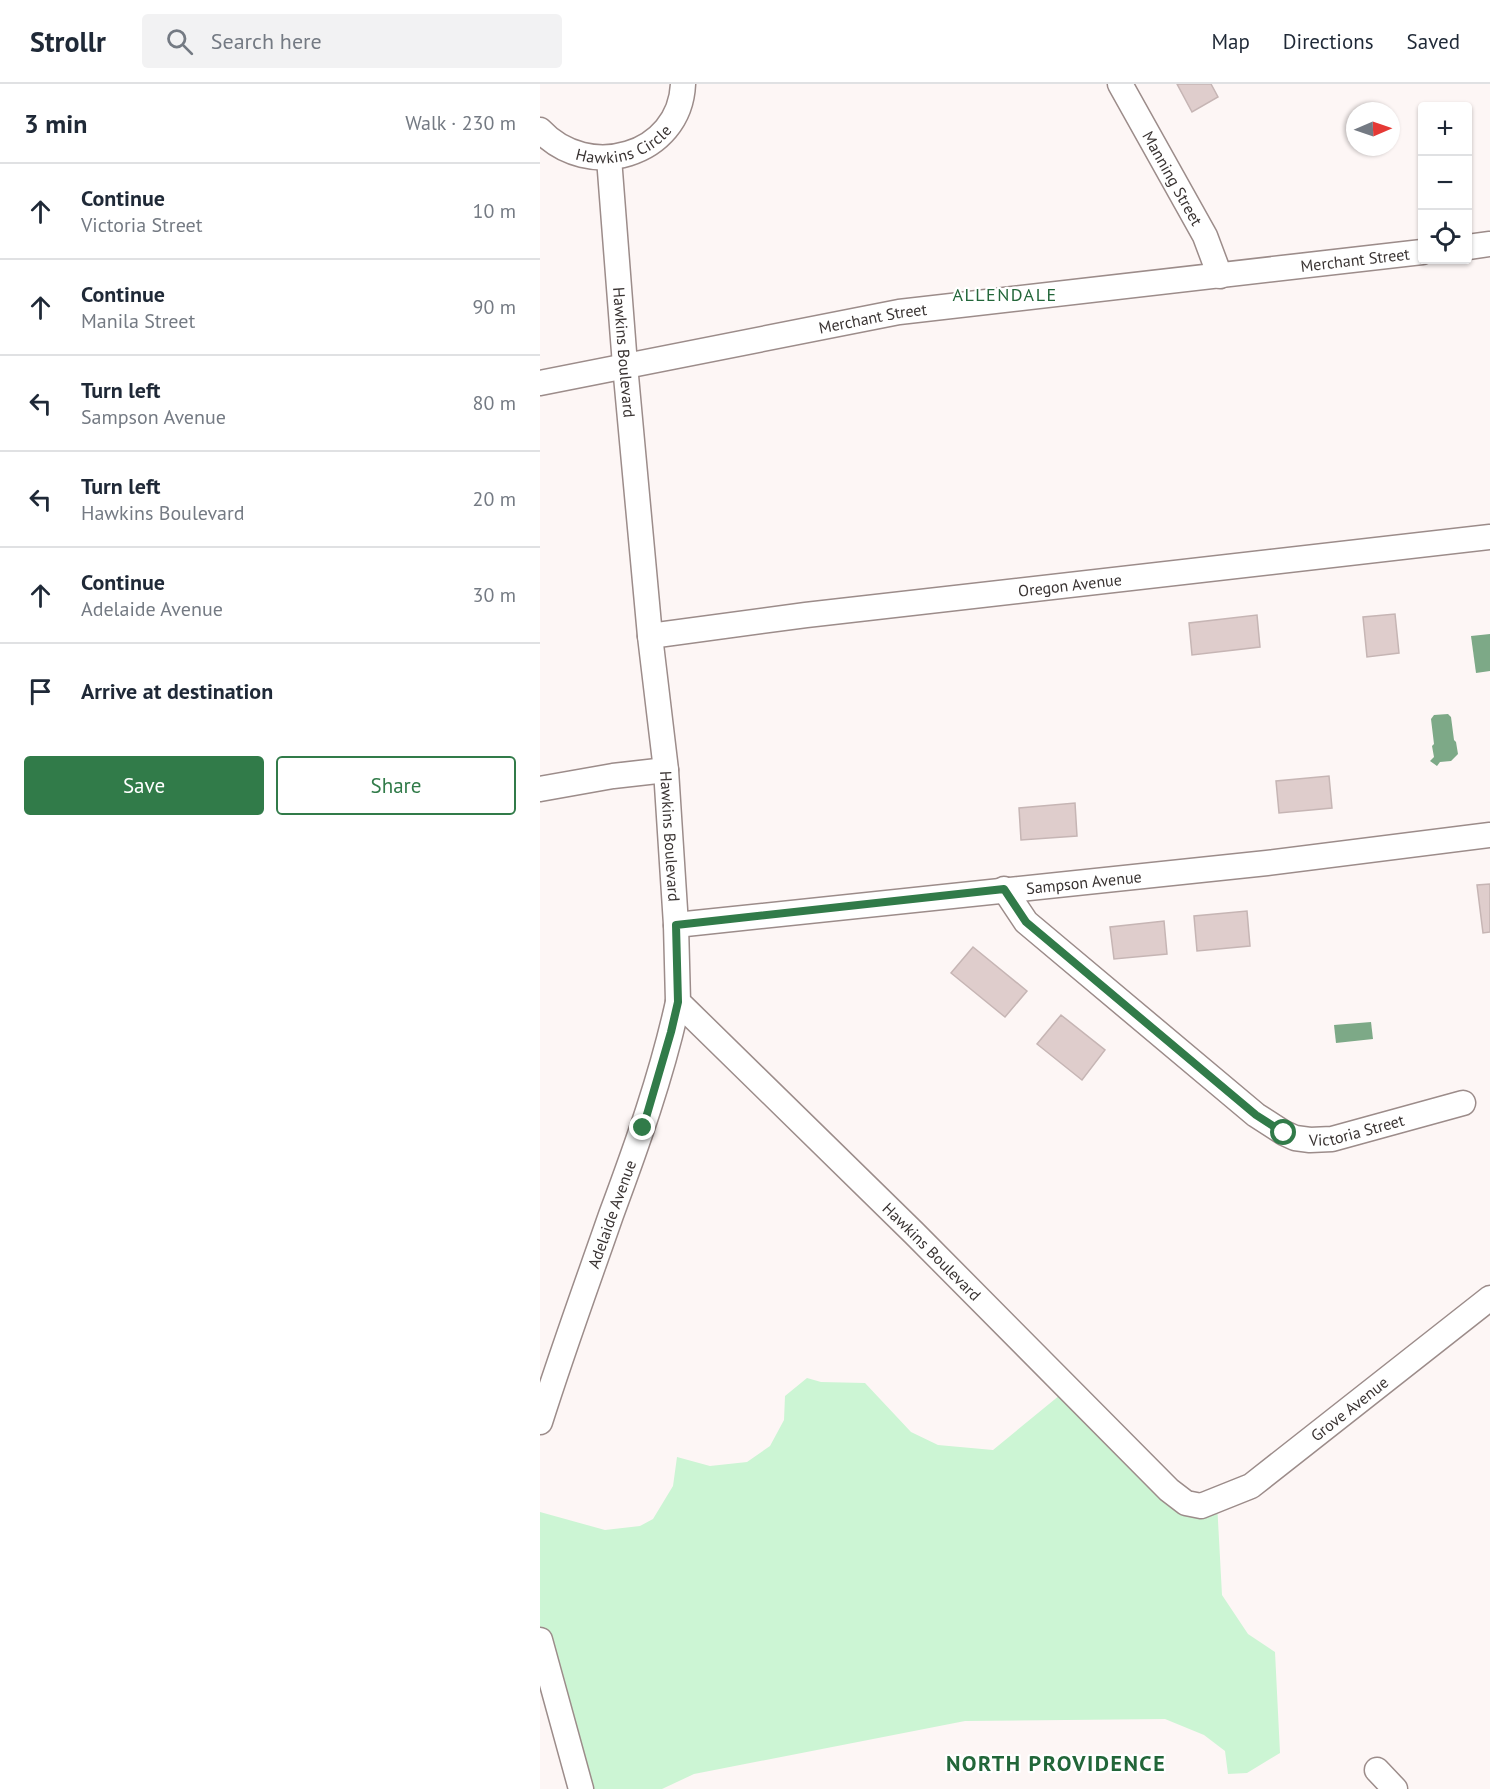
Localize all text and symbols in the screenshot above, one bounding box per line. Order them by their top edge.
search box [142,14,562,68]
text: Strollr [30,23,106,60]
icon: search [163,25,196,58]
text: Search here [211,27,322,55]
text: Map [1211,28,1250,55]
text: Directions [1283,28,1374,55]
text: Saved [1407,28,1460,55]
north arrow [1346,102,1400,156]
map controls [1418,102,1472,264]
button: + [1418,102,1472,156]
text: 3 min [24,107,87,140]
text: Walk · 230 m [405,110,516,136]
street label: Hawkins Circle [574,120,675,167]
street label: Manning Street [1138,128,1207,229]
button: − [1418,156,1472,210]
text: Continue [81,184,165,212]
icon: ahead [24,195,57,228]
text: 10 m [473,198,516,224]
button: locate [1418,210,1472,264]
text: Victoria Street [81,212,203,238]
street label: Merchant Street [1299,243,1411,276]
text: Continue [81,280,165,308]
district label: ALLENDALE [952,283,1058,306]
street label: Hawkins Boulevard [609,286,640,419]
icon: ahead [24,291,57,324]
text: 90 m [473,294,516,320]
street label: Merchant Street [817,299,928,338]
text: Manila Street [81,308,195,334]
text: Turn left [81,376,161,404]
icon: left [24,387,57,420]
text: 80 m [473,390,516,416]
text: Sampson Avenue [81,404,226,430]
text: Turn left [81,472,161,500]
icon: left [24,483,57,516]
text: 20 m [473,486,516,512]
text: Hawkins Boulevard [81,500,245,526]
text: Continue [81,568,165,596]
street label: Oregon Avenue [1017,569,1123,601]
icon: ahead [24,579,57,612]
text: 30 m [473,582,516,608]
text: Adelaide Avenue [81,596,223,622]
icon: arrive [24,675,57,708]
text: Arrive at destination [81,677,273,705]
button: Save [24,756,264,815]
button: Share [276,756,516,815]
street label: Hawkins Boulevard [656,770,684,902]
street label: Sampson Avenue [1025,866,1142,898]
street label: Victoria Street [1307,1110,1407,1150]
route end [629,1114,655,1140]
route start [1270,1119,1296,1145]
street label: Adelaide Avenue [583,1157,640,1271]
street label: Hawkins Boulevard [879,1198,985,1305]
street label: Grove Avenue [1307,1372,1392,1445]
district label: NORTH PROVIDENCE [946,1749,1166,1777]

